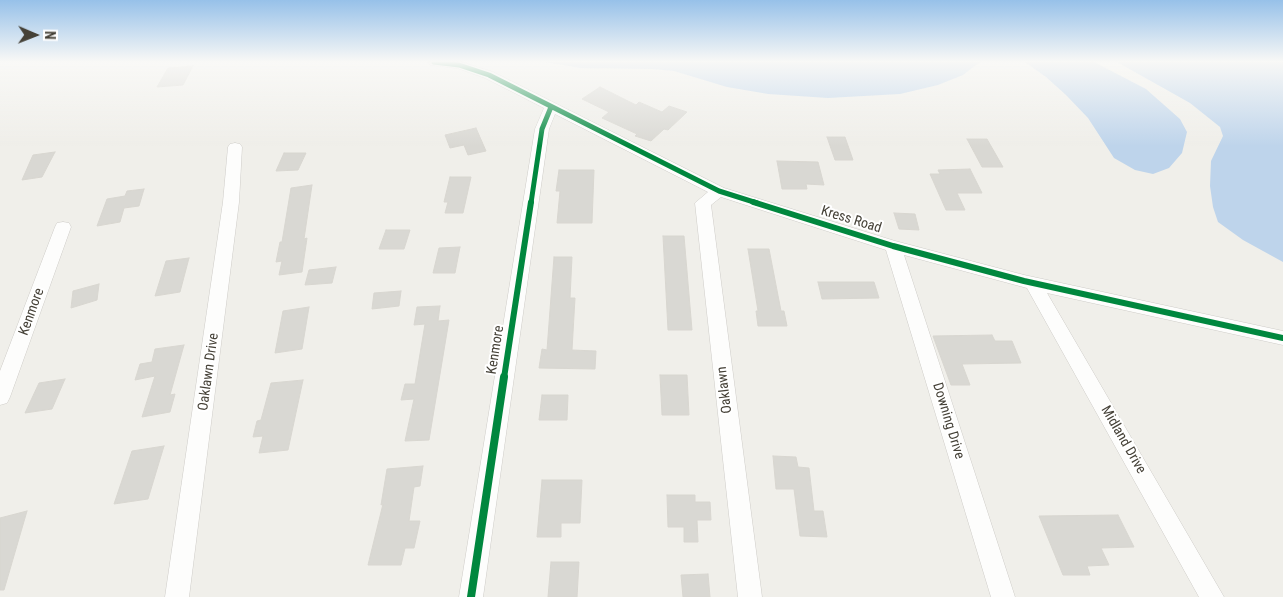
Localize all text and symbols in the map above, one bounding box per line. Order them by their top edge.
north arrow [10,10,60,60]
text: N [42,31,58,40]
street label: Kress Road [819,203,883,237]
street label: Kenmore [16,286,48,338]
street label: Kenmore [484,324,508,376]
street label: Oaklawn Drive [195,332,223,412]
street label: Oaklawn [714,366,736,414]
street label: Downing Drive [928,381,968,461]
street label: Midland Drive [1097,403,1149,477]

